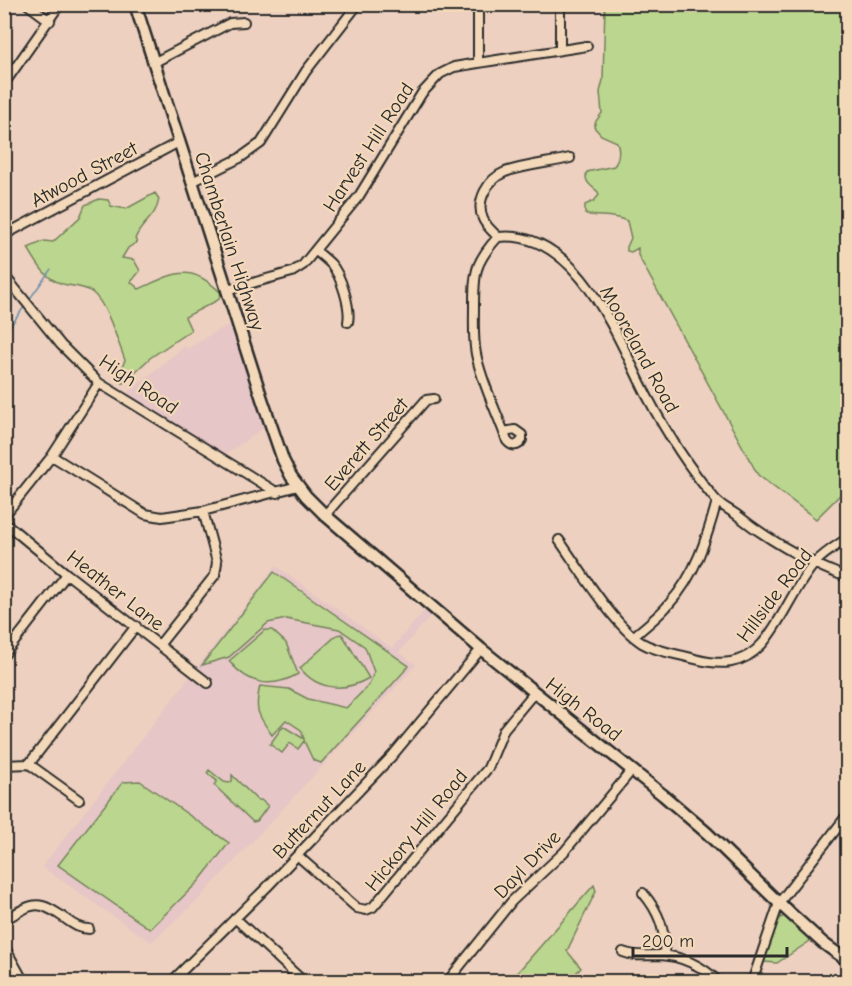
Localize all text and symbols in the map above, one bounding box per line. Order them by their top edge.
street label: Harvest Hill Road [318,79,419,216]
street label: Atwood Street [27,136,143,212]
street label: Chamberlain Highway [190,149,269,334]
street label: Mooreland Road [595,282,684,417]
street label: High Road [95,350,183,419]
street label: Everett Street [320,392,414,496]
street label: Hillside Road [732,544,817,647]
street label: Heather Lane [63,545,169,635]
street label: High Road [541,673,626,746]
street label: Butternut Lane [268,755,371,863]
street label: Hickory Hill Road [360,765,472,896]
street label: Dayl Drive [489,825,565,903]
scale bar [633,920,788,958]
text: 200 m [642,931,694,952]

